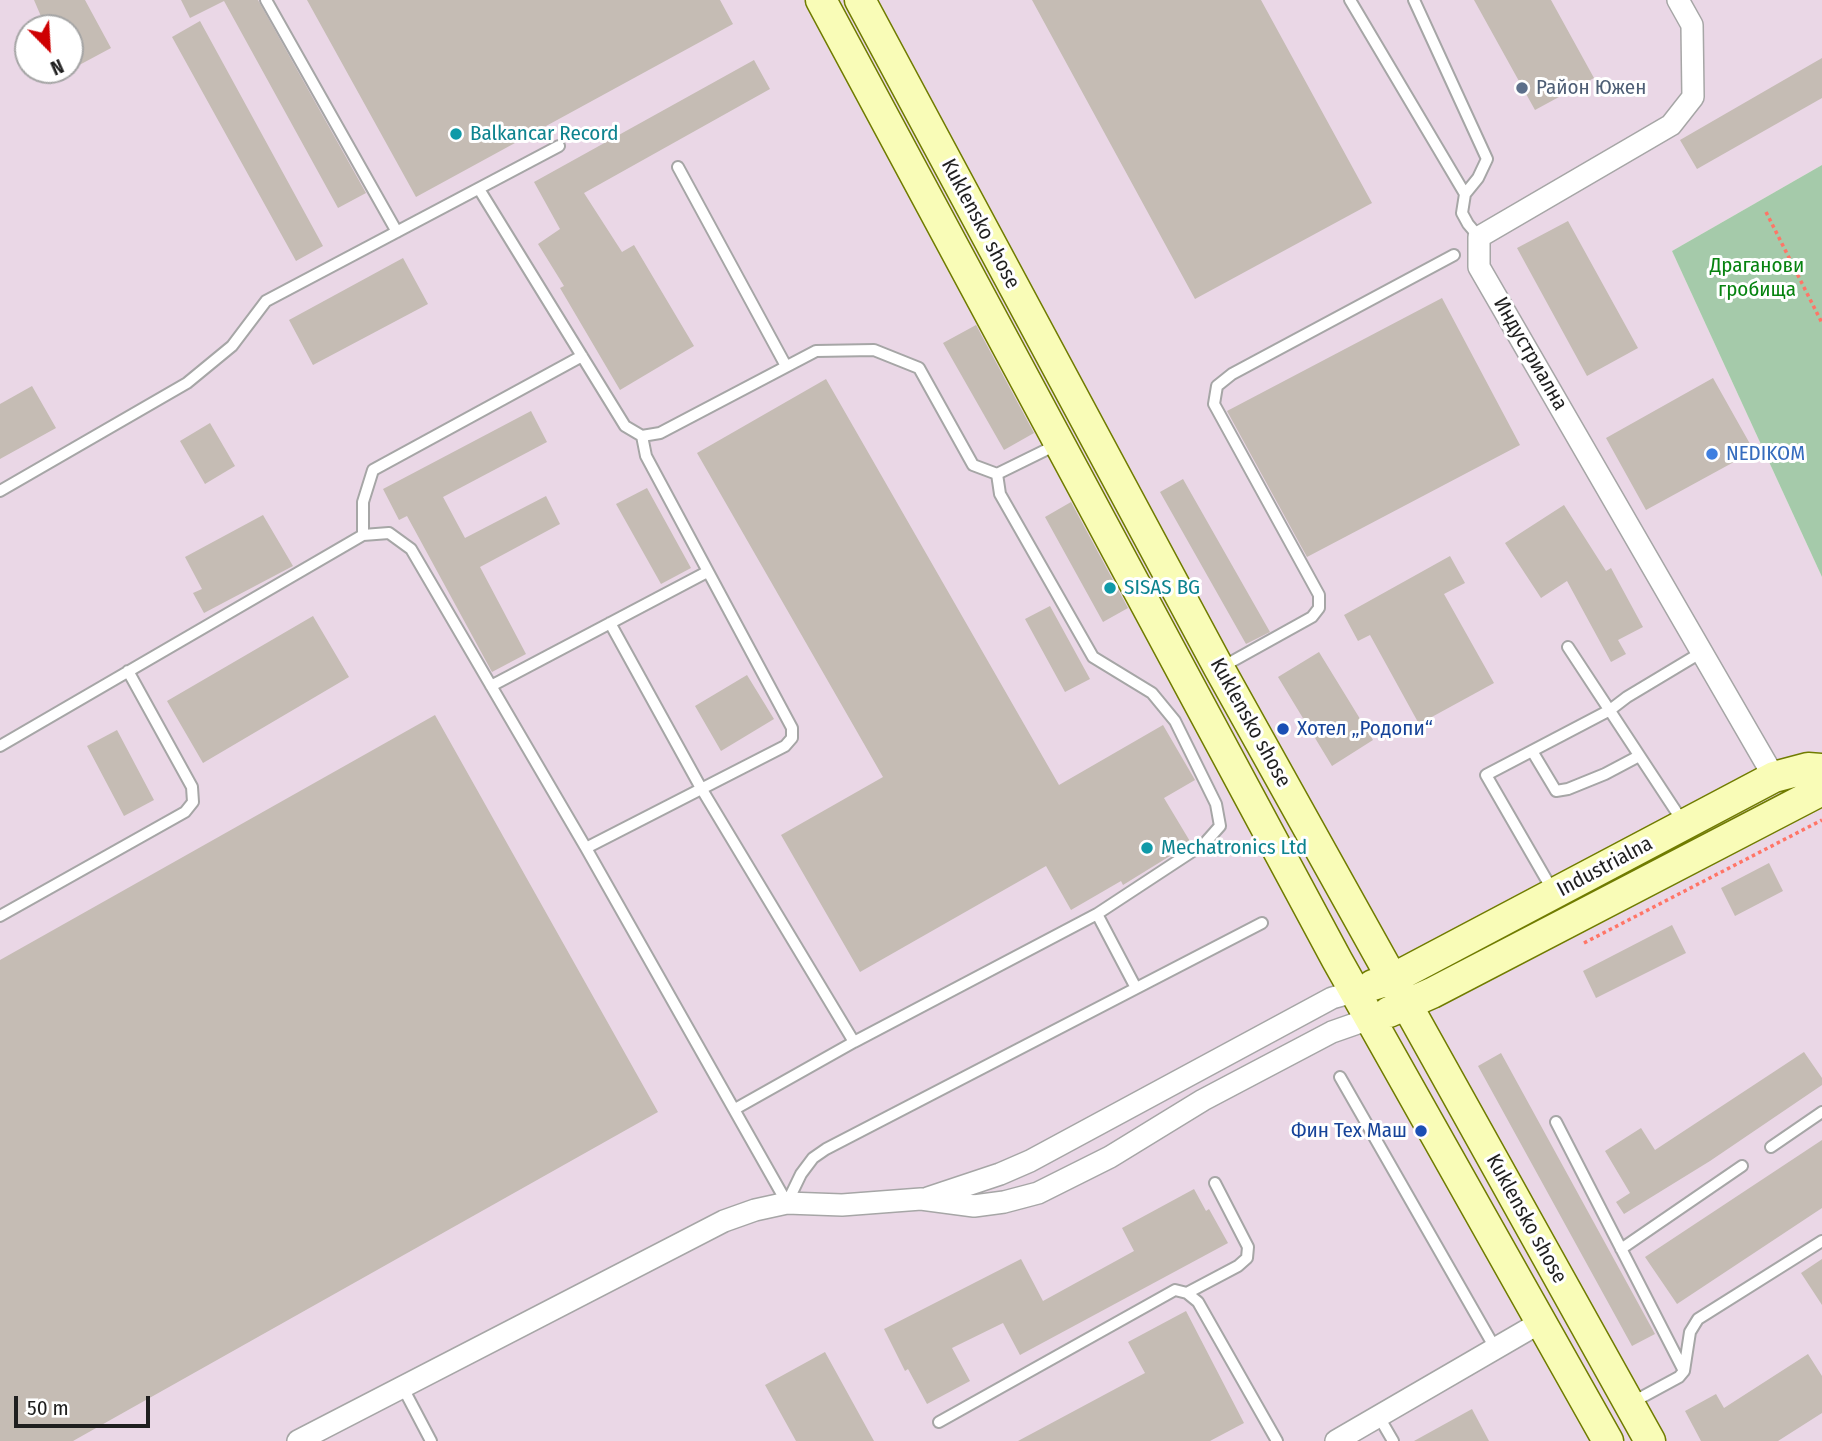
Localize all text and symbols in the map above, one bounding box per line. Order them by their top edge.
north arrow [14,14,84,84]
text: N [47,54,67,80]
place label: Район Южен [1536,75,1646,101]
marker: Район Южен [1514,80,1530,96]
place label: Balkancar Record [470,121,618,147]
marker: Balkancar Record [448,126,464,142]
street label: Kuklensko shose [935,155,1025,293]
park label: Драганови гробища [1710,253,1804,303]
street label: Индустриална [1488,293,1572,415]
place label: NEDIKOM [1726,441,1805,467]
marker: NEDIKOM [1704,446,1720,462]
place label: SISAS BG [1124,575,1200,601]
marker: SISAS BG [1102,580,1118,596]
street label: Kuklensko shose [1204,654,1296,792]
place label: Хотел „Родопи“ [1297,716,1433,742]
marker: Хотел „Родопи“ [1275,721,1291,737]
street label: Industrialna [1553,831,1657,903]
place label: Mechatronics Ltd [1161,835,1307,861]
marker: Mechatronics Ltd [1139,840,1155,856]
place label: Фин Тех Маш [1291,1118,1407,1144]
marker: Фин Тех Маш [1413,1123,1429,1139]
street label: Kuklensko shose [1480,1150,1572,1288]
scale bar [18,1382,154,1426]
text: 50 m [27,1395,69,1421]

